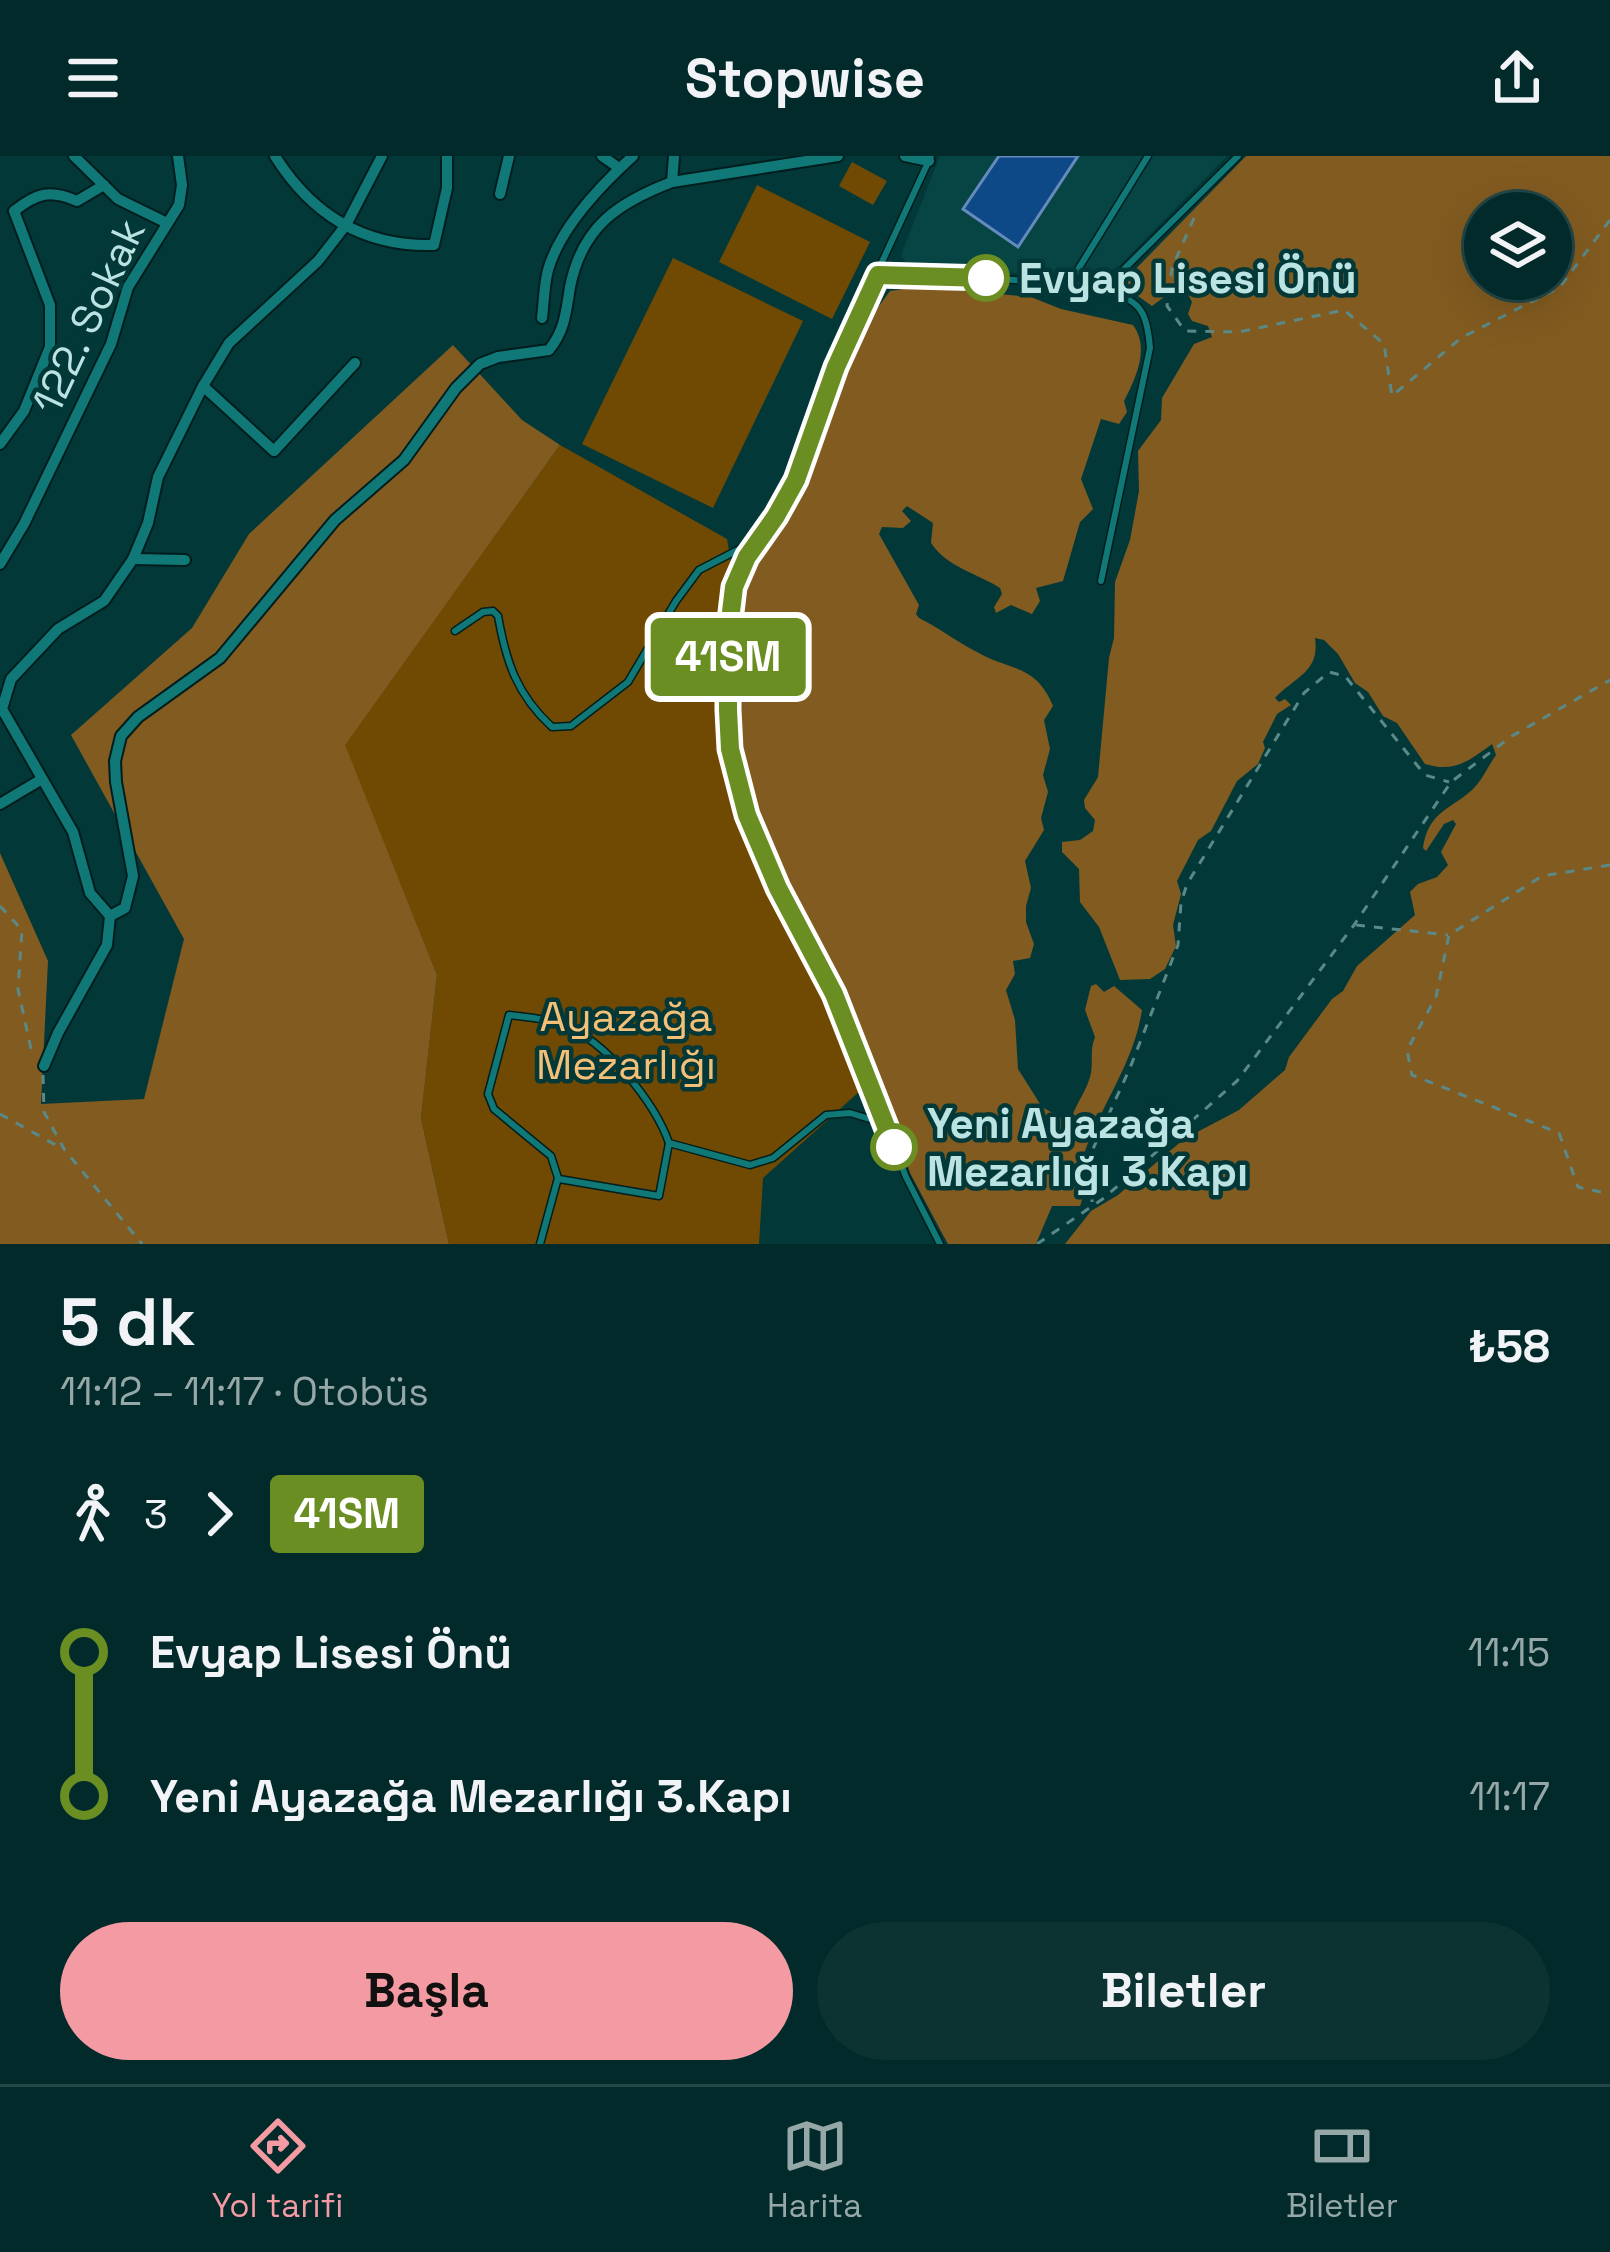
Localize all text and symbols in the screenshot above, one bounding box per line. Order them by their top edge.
text: Stopwise [685,44,925,113]
icon: menu [60,45,126,111]
icon: share [1484,45,1550,111]
map controls [1464,192,1572,300]
button: layers [1464,192,1572,300]
street label: 122. Sokak [20,210,157,422]
place label: Evyap Lisesi Önü [1019,252,1357,305]
marker: Evyap Lisesi Önü [964,256,1008,300]
line badge: 41SM [644,618,812,696]
text: 41SM [675,630,781,683]
park label: Ayazağa Mezarlığı [536,990,716,1091]
place label: Yeni Ayazağa Mezarlığı 3.Kapı [927,1097,1248,1198]
marker: Yeni Ayazağa Mezarlığı 3.Kapı [872,1125,916,1169]
text: 5 dk [60,1280,196,1364]
text: ₺58 [1468,1318,1550,1375]
text: 11:12 – 11:17 · Otobüs [60,1367,429,1416]
icon: walk [60,1481,126,1547]
icon: forward [186,1481,252,1547]
text: 41SM [294,1487,400,1540]
text: 3 [144,1490,168,1539]
text: Evyap Lisesi Önü [150,1624,512,1681]
text: 11:15 [1468,1628,1550,1677]
text: Yeni Ayazağa Mezarlığı 3.Kapı [150,1768,792,1825]
text: 11:17 [1469,1772,1550,1821]
button: Başla [60,1922,793,2060]
button: Biletler [817,1922,1550,2060]
tab: Yol tarifi [212,2113,343,2227]
tab: Harita [767,2113,862,2227]
tab: Biletler [1286,2113,1398,2227]

